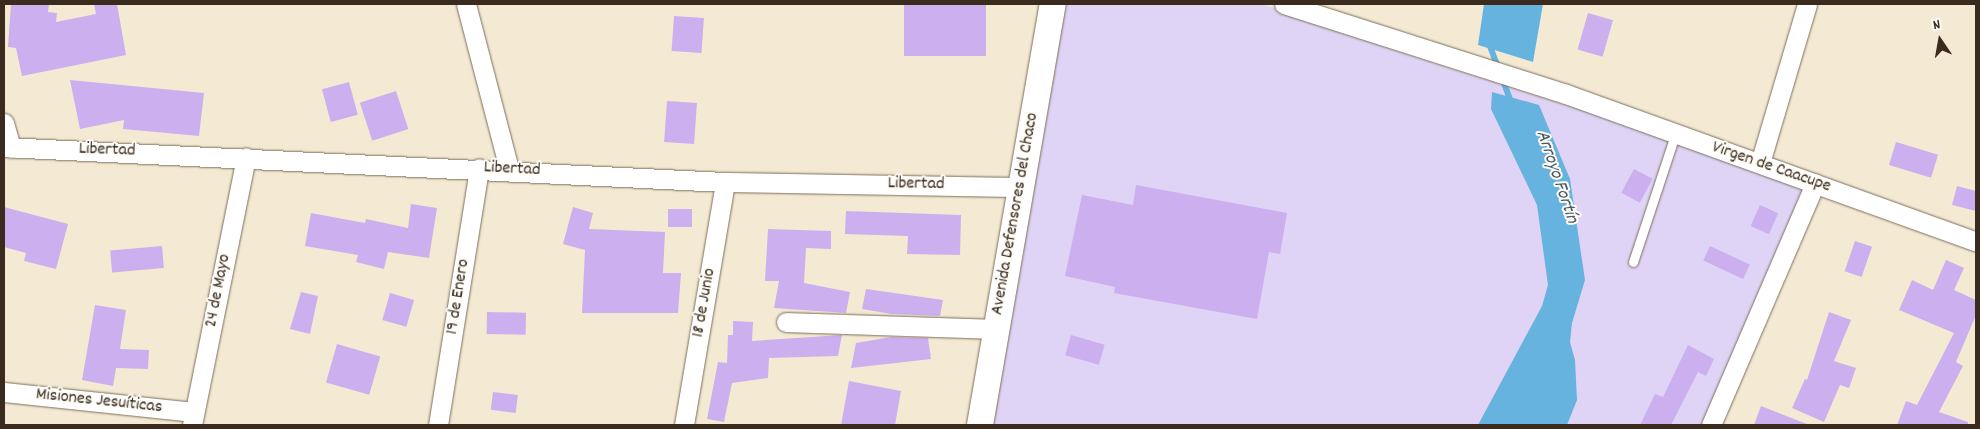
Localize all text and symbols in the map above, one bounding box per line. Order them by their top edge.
north arrow [1915,15,1965,65]
text: N [1931,15,1942,36]
street label: Avenida Defensores del Chaco [988,111,1044,317]
water label: Arroyo Fortín [1529,128,1583,226]
street label: Virgen de Caacupe [1709,138,1833,198]
street label: Libertad [78,139,136,163]
street label: Libertad [483,158,541,182]
street label: Libertad [888,174,944,196]
street label: 24 de Mayo [201,253,237,329]
street label: 19 de Enero [442,258,476,336]
street label: 18 de Junio [688,267,722,339]
street label: Misiones Jesuíticas [35,385,163,419]

